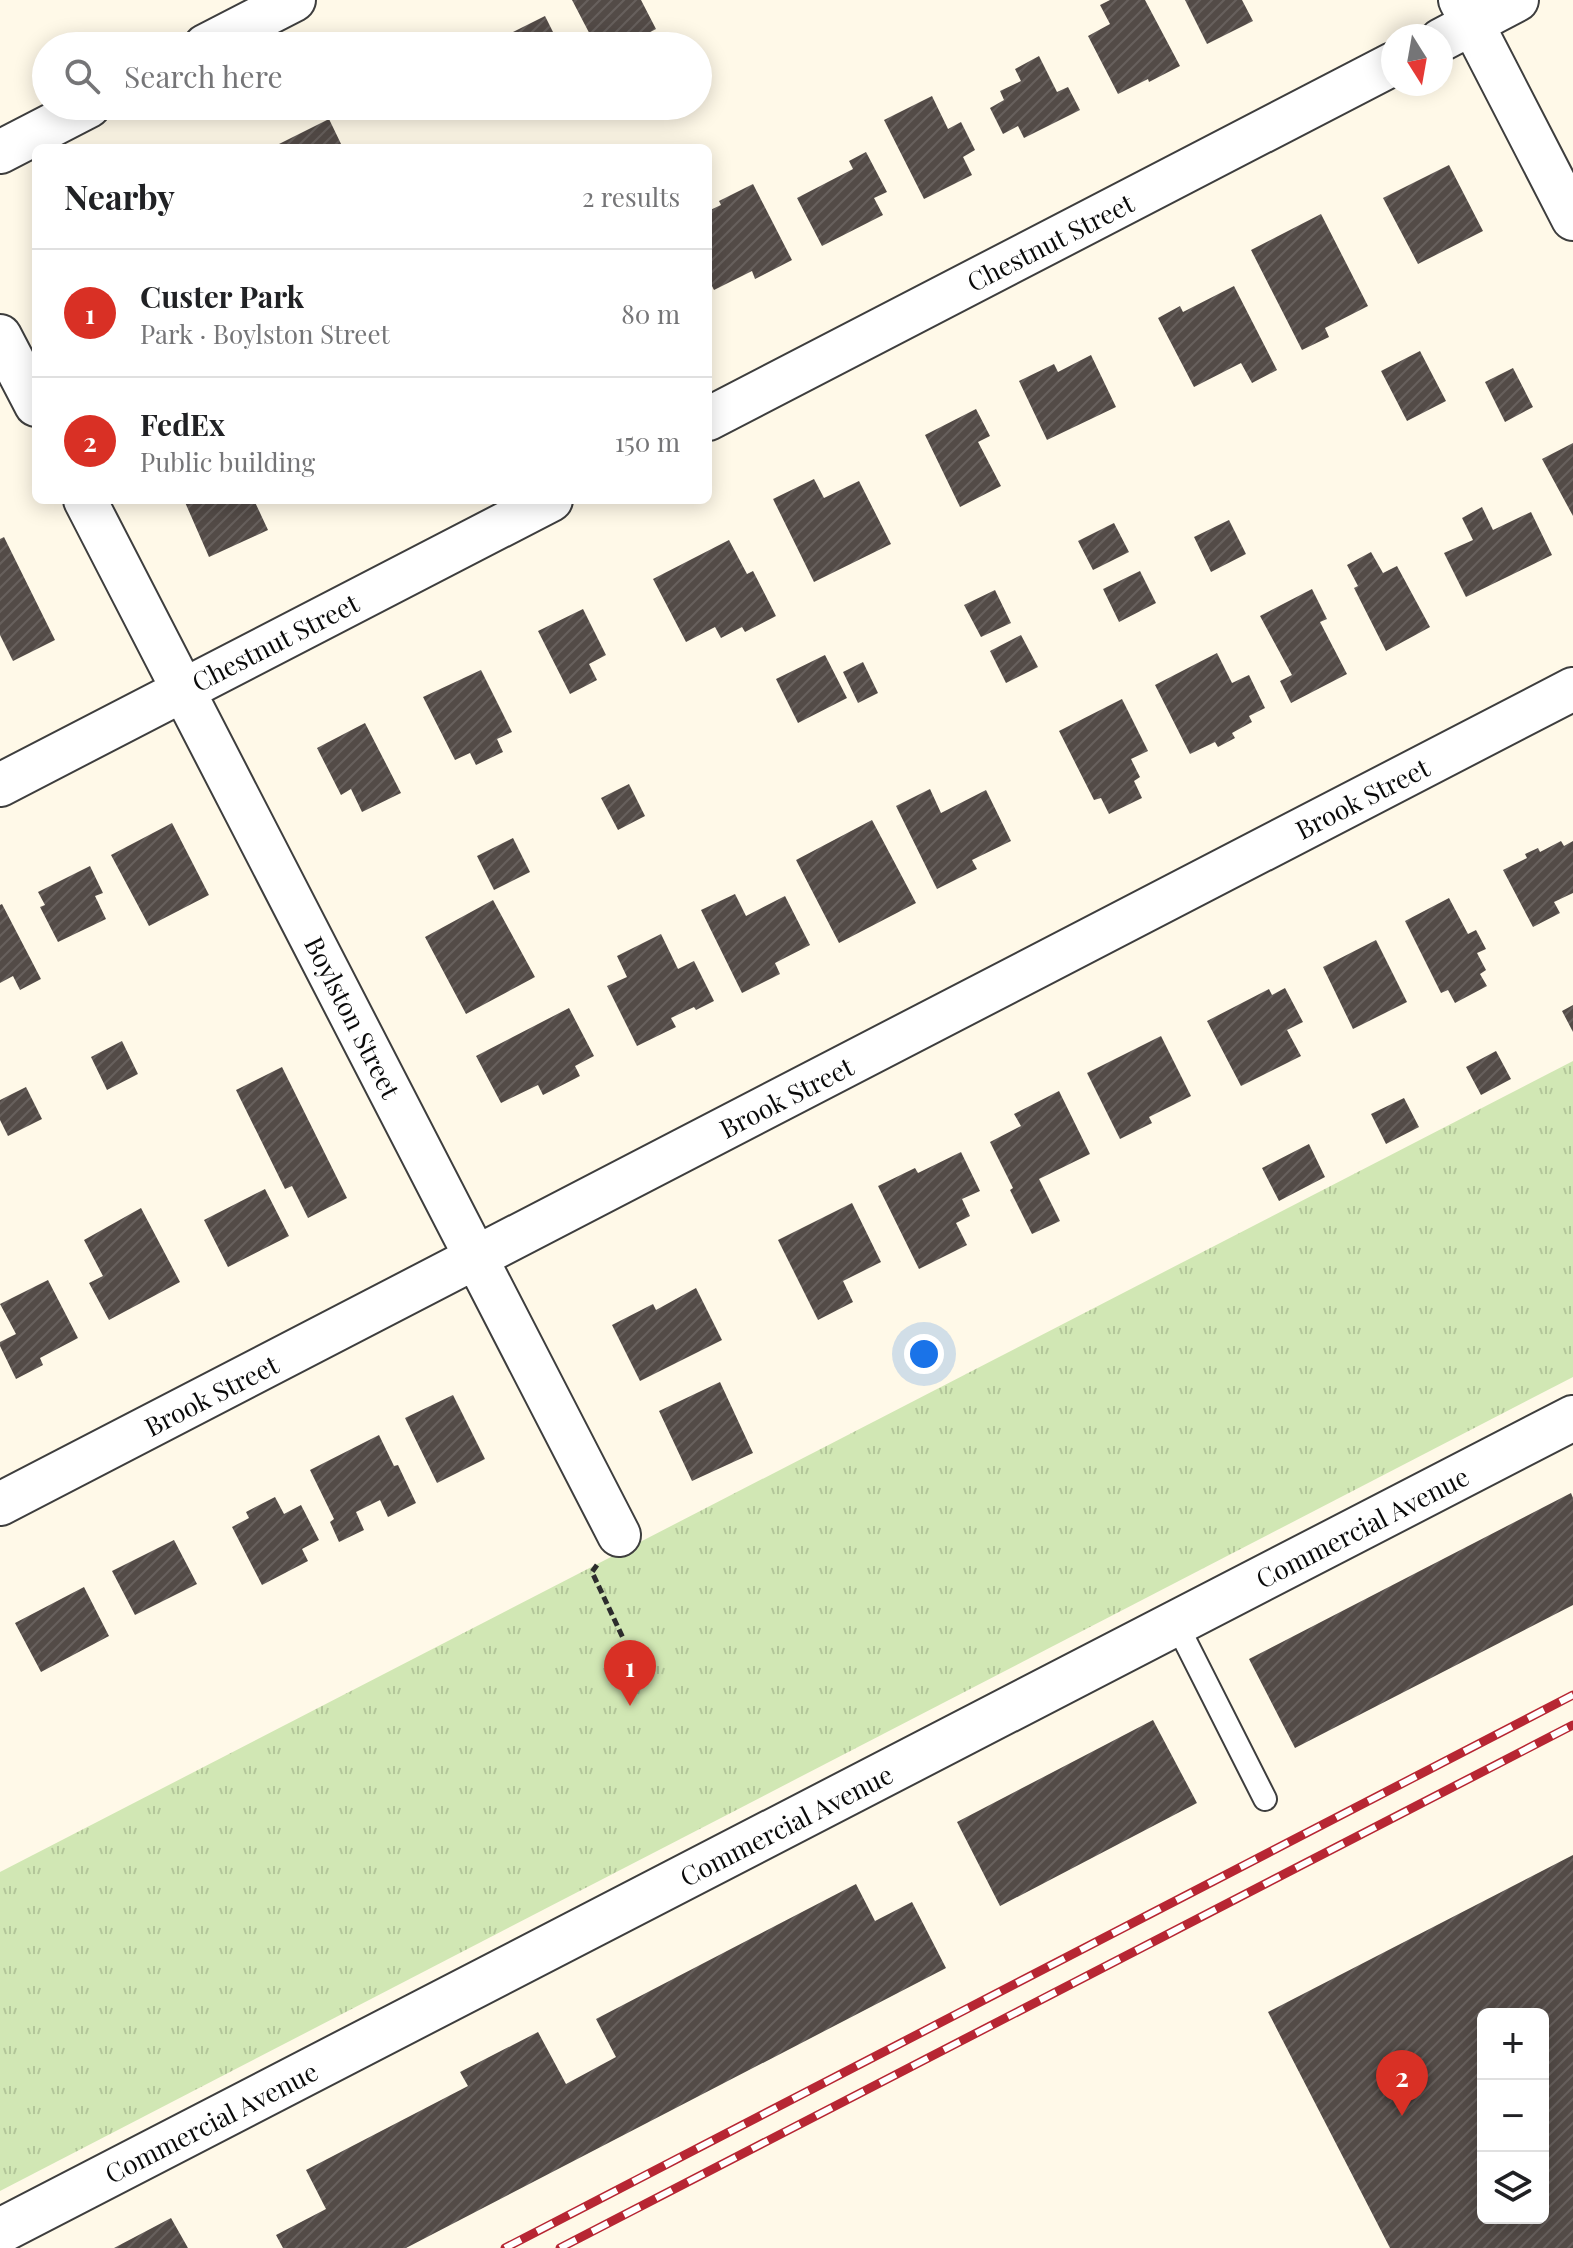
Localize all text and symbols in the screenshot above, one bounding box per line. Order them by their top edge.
north arrow [1381,24,1453,96]
search box [32,32,712,120]
icon: search [60,54,104,98]
text: Search here [124,56,283,96]
text: Nearby [64,173,175,219]
text: 2 results [582,179,680,214]
street label: Chestnut Street [961,185,1140,299]
text: Custer Park [140,276,304,316]
text: 1 [85,296,95,331]
text: 80 m [621,296,680,331]
text: Park · Boylston Street [140,316,390,351]
text: FedEx [140,404,225,444]
text: 2 [83,424,97,459]
text: 150 m [615,424,680,459]
text: Public building [140,444,315,479]
street label: Chestnut Street [186,585,365,699]
street label: Brook Street [1289,749,1436,847]
street label: Boylston Street [297,930,409,1104]
street label: Brook Street [713,1048,860,1146]
your location [904,1334,944,1374]
street label: Brook Street [138,1346,285,1444]
street label: Commercial Avenue [1250,1458,1474,1596]
pin: 1 [604,1640,656,1706]
street label: Commercial Avenue [674,1756,898,1894]
map controls [1477,2008,1549,2224]
button: + [1477,2008,1549,2080]
pin: 2 [1376,2050,1428,2116]
street label: Commercial Avenue [99,2053,323,2191]
button: − [1477,2080,1549,2152]
button: layers [1477,2152,1549,2224]

